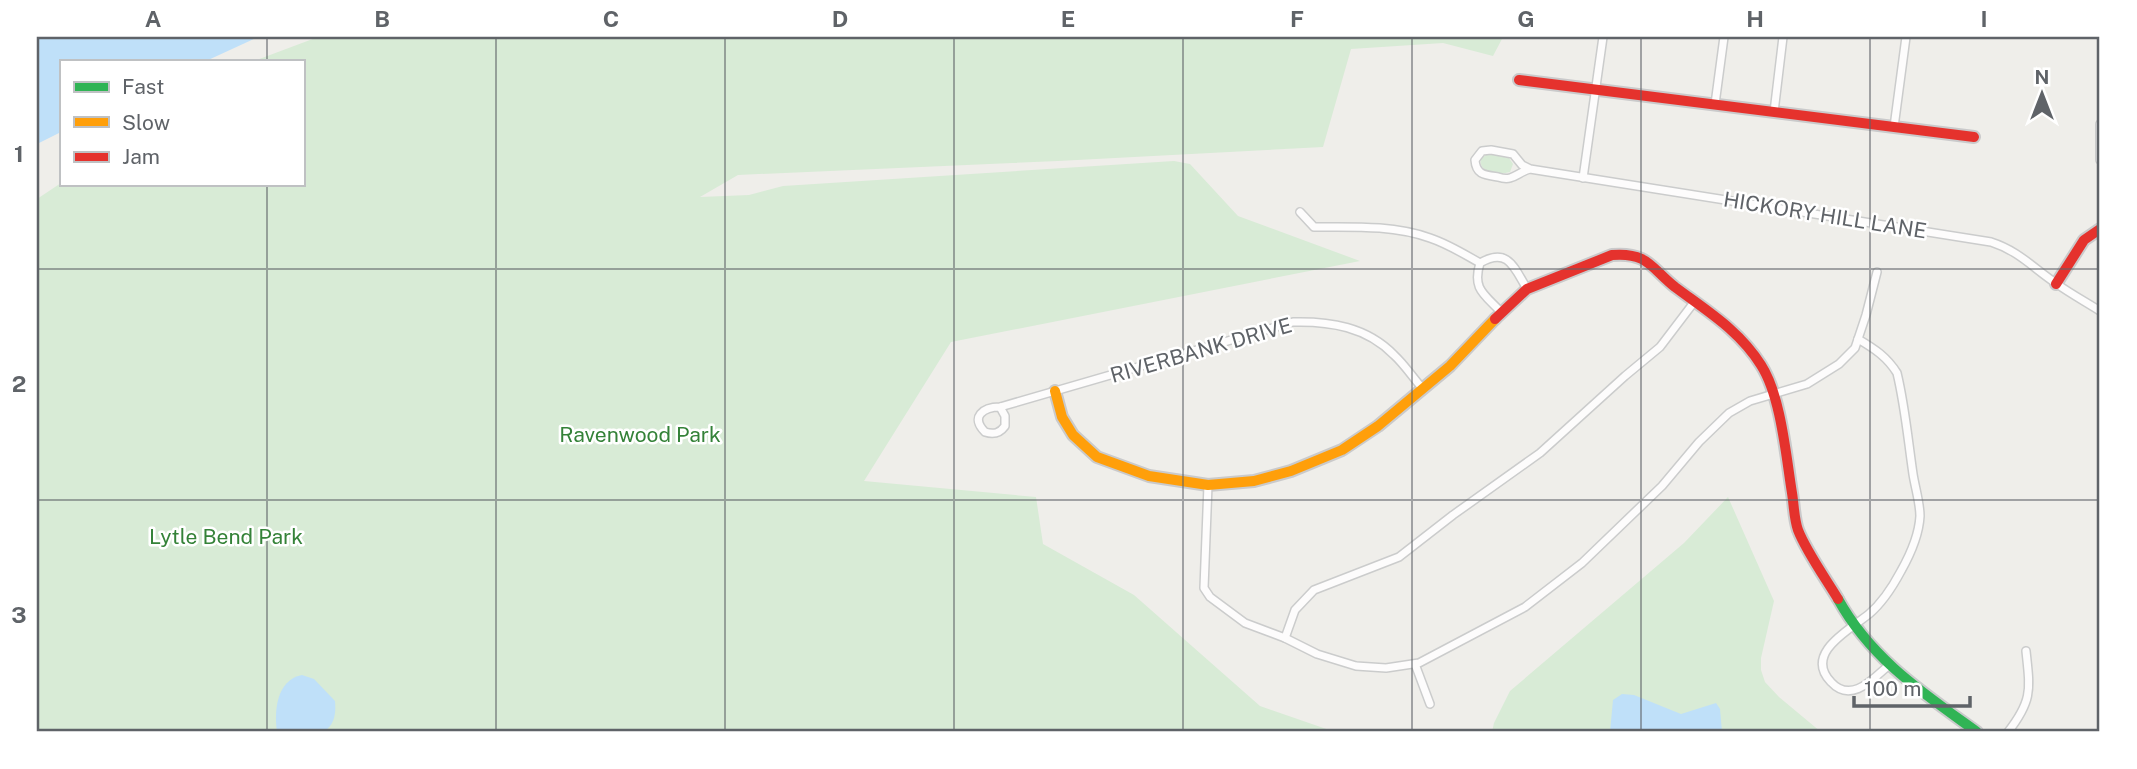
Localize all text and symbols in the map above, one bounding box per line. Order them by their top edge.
text: A [145,5,162,32]
text: B [374,5,390,32]
text: C [603,5,619,32]
text: D [832,5,848,32]
text: E [1061,5,1075,32]
text: F [1290,5,1304,32]
text: G [1517,5,1535,32]
text: H [1746,5,1764,32]
text: I [1980,5,1988,32]
legend [60,60,304,186]
north arrow [2008,60,2078,130]
text: N [2035,66,2049,88]
text: Fast [122,74,164,99]
text: Slow [122,110,170,135]
text: 1 [14,140,24,167]
text: Jam [122,144,160,169]
street label: HICKORY HILL LANE [1722,187,1928,243]
street label: RIVERBANK DRIVE [1107,312,1295,388]
text: 2 [12,370,26,397]
park label: Ravenwood Park [559,422,721,447]
park label: Lytle Bend Park [149,524,303,549]
text: 3 [11,601,27,628]
scale bar [1854,664,1969,708]
text: 100 m [1864,676,1921,701]

